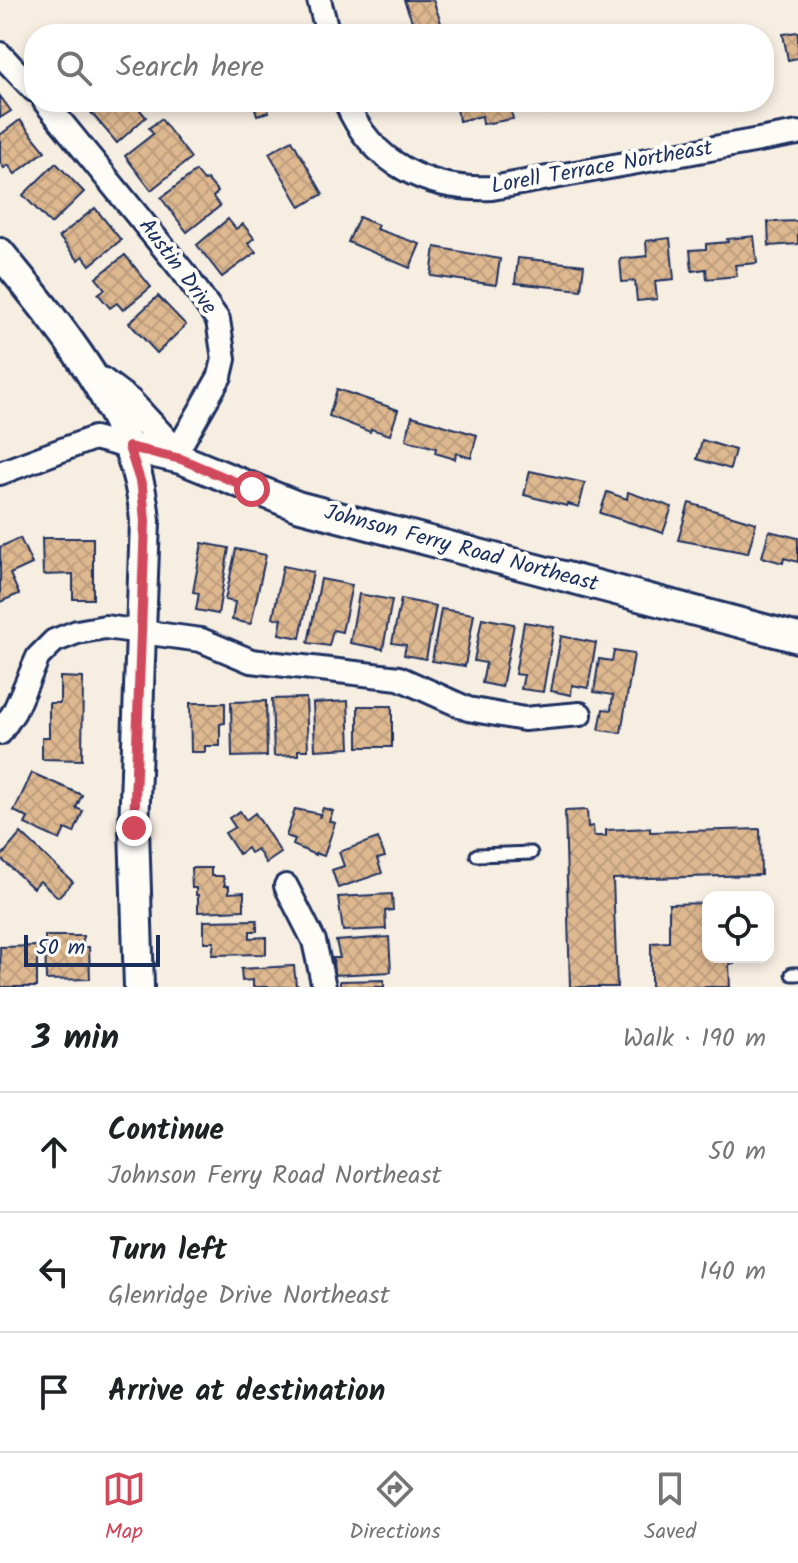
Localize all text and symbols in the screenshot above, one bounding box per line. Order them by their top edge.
search box [24,24,774,112]
text: Search here [116,44,264,92]
icon: search [52,46,96,90]
street label: Lorell Terrace Northeast [488,131,716,205]
street label: Austin Drive [129,211,225,323]
route start [234,471,270,507]
street label: Johnson Ferry Road Northeast [320,496,602,603]
route end [116,810,152,846]
map controls [702,891,774,963]
button: locate [702,891,774,963]
scale bar [24,931,160,967]
text: 50 m [36,931,85,966]
text: 3 min [32,1012,119,1066]
text: Walk · 190 m [623,1018,766,1060]
text: Continue [108,1107,224,1155]
icon: ahead [32,1130,76,1174]
text: 50 m [708,1131,766,1173]
text: Johnson Ferry Road Northeast [108,1155,442,1197]
text: Turn left [108,1227,227,1275]
icon: left [32,1250,76,1294]
text: 140 m [699,1251,766,1293]
text: Glenridge Drive Northeast [108,1275,390,1317]
text: Arrive at destination [108,1368,385,1416]
icon: arrive [32,1370,76,1414]
tab: Map [102,1467,146,1550]
tab: Directions [349,1467,441,1550]
tab: Saved [644,1467,696,1550]

